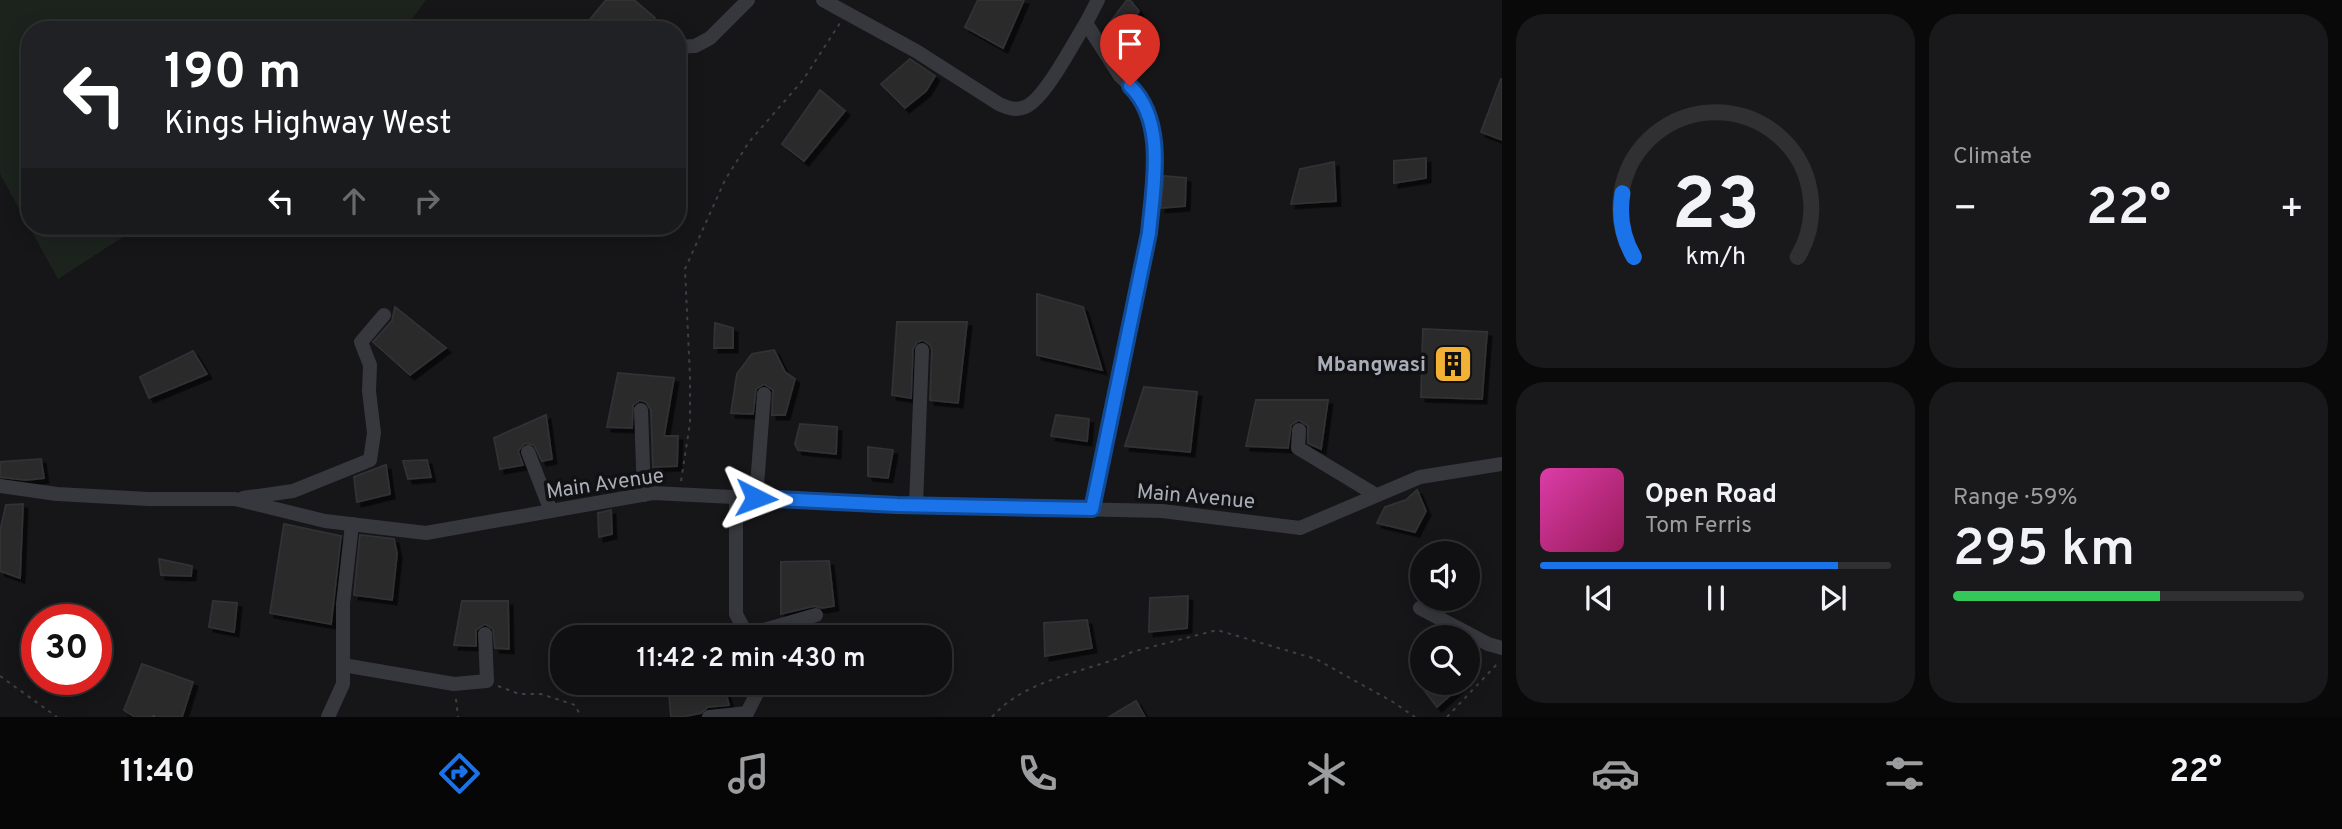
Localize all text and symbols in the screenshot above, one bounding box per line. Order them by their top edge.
pin [1100,14,1160,86]
icon: arrive [1111,25,1149,63]
text: 190 m [164,44,301,106]
icon: left [49,49,140,140]
text: Kings Highway West [164,105,452,145]
text: Climate [1953,143,2032,172]
text: 23 [1671,163,1760,255]
text: 22° [2086,177,2171,243]
icon: left [262,182,300,220]
icon: ahead [335,182,373,220]
icon: right [408,182,446,220]
text: − [1953,186,1978,235]
text: + [2279,186,2304,235]
text: km/h [1685,242,1746,274]
building icon: Mbangwasi [1432,343,1474,385]
place label: Mbangwasi [1317,352,1426,379]
position arrow [719,461,793,535]
street label: Main Avenue [545,463,666,506]
street label: Main Avenue [1136,479,1256,516]
text: Open Road [1645,479,1777,512]
text: Range · 59% [1953,484,2078,513]
text: Tom Ferris [1645,512,1752,541]
text: 295 km [1953,518,2135,584]
map controls [1410,541,1480,695]
button: sound [1410,541,1480,611]
icon: previous [1580,579,1618,617]
icon: pause [1697,579,1735,617]
icon: next [1814,579,1852,617]
speed limit sign: 30 [21,604,112,695]
button: search [1410,625,1480,695]
text: 11:42 · 2 min · 430 m [636,643,866,676]
icon: directions [435,749,484,798]
icon: music [724,749,773,798]
icon: phone [1013,749,1062,798]
icon: climate [1302,749,1351,798]
icon: car [1591,749,1640,798]
icon: filters [1880,749,1929,798]
text: 11:40 [120,753,195,793]
text: 22° [2169,753,2222,793]

